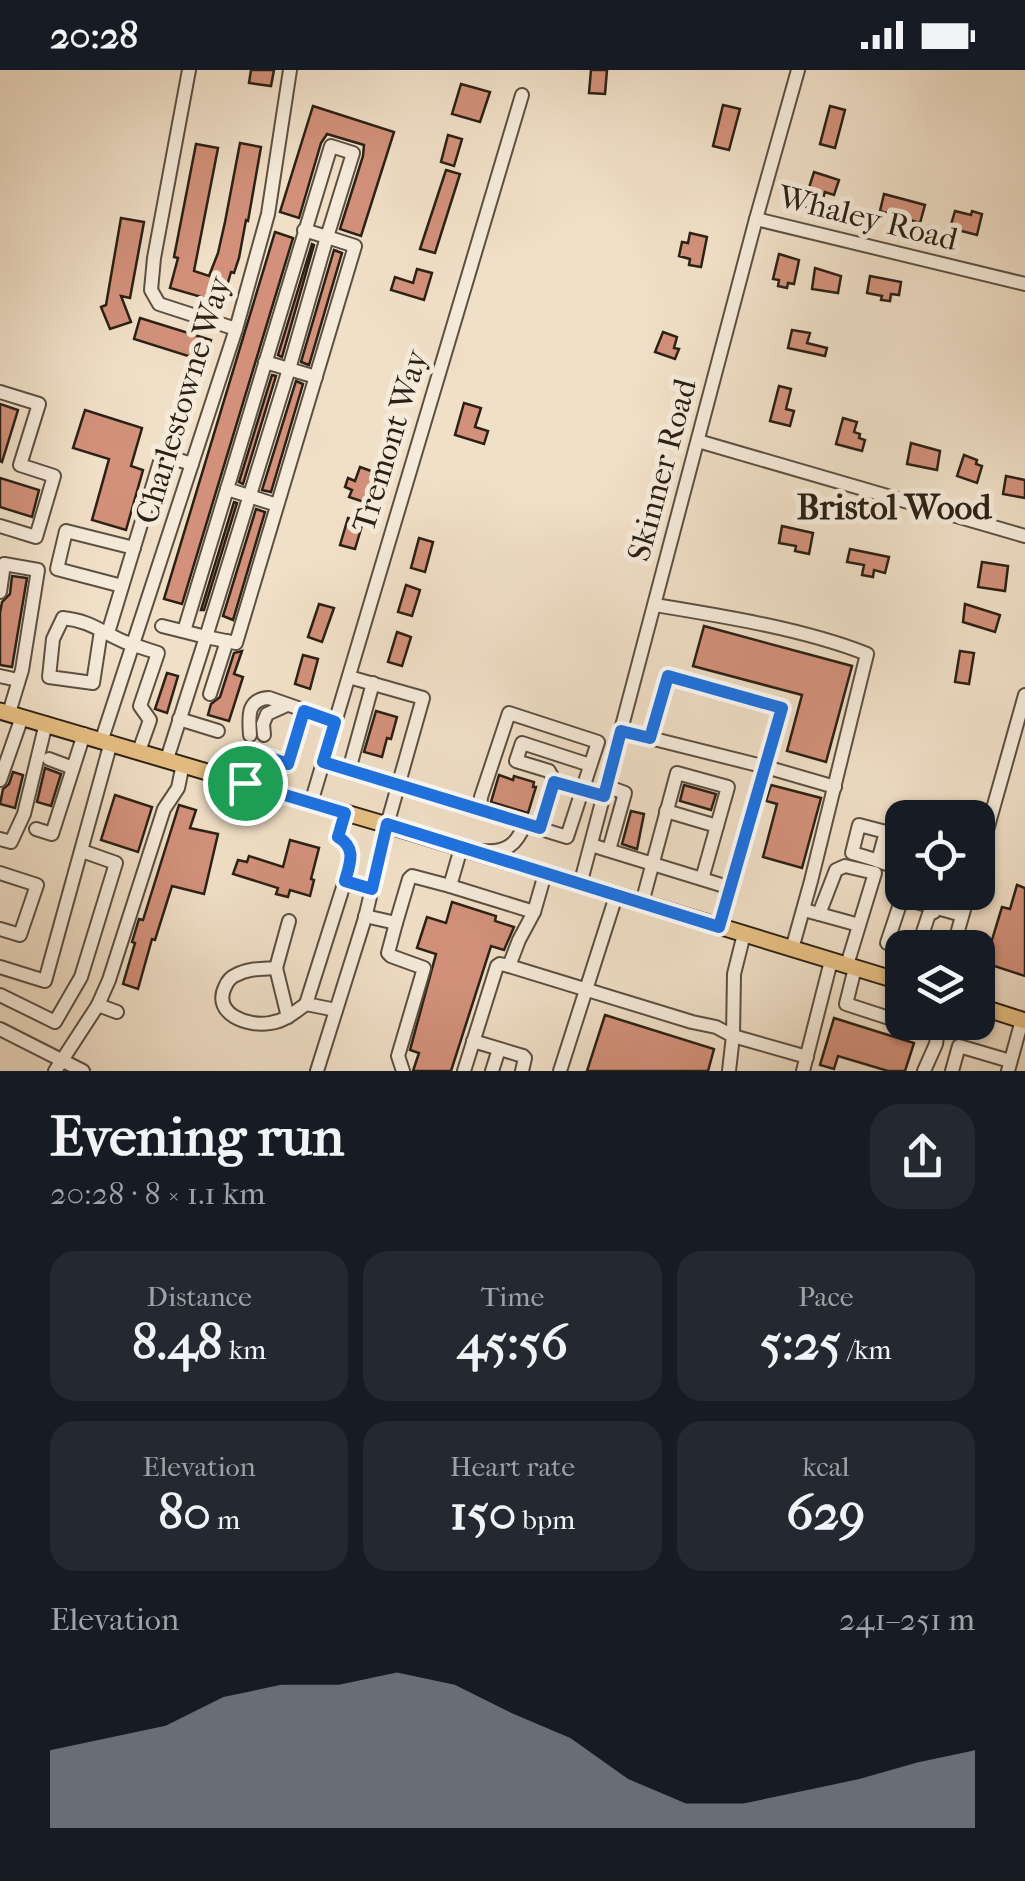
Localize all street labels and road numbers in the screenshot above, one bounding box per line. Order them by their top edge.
street label: Whaley Road [774,178,962,258]
street label: Charlestowne Way [128,271,238,528]
street label: Tremont Way [345,345,435,536]
street label: Skinner Road [620,374,704,565]

